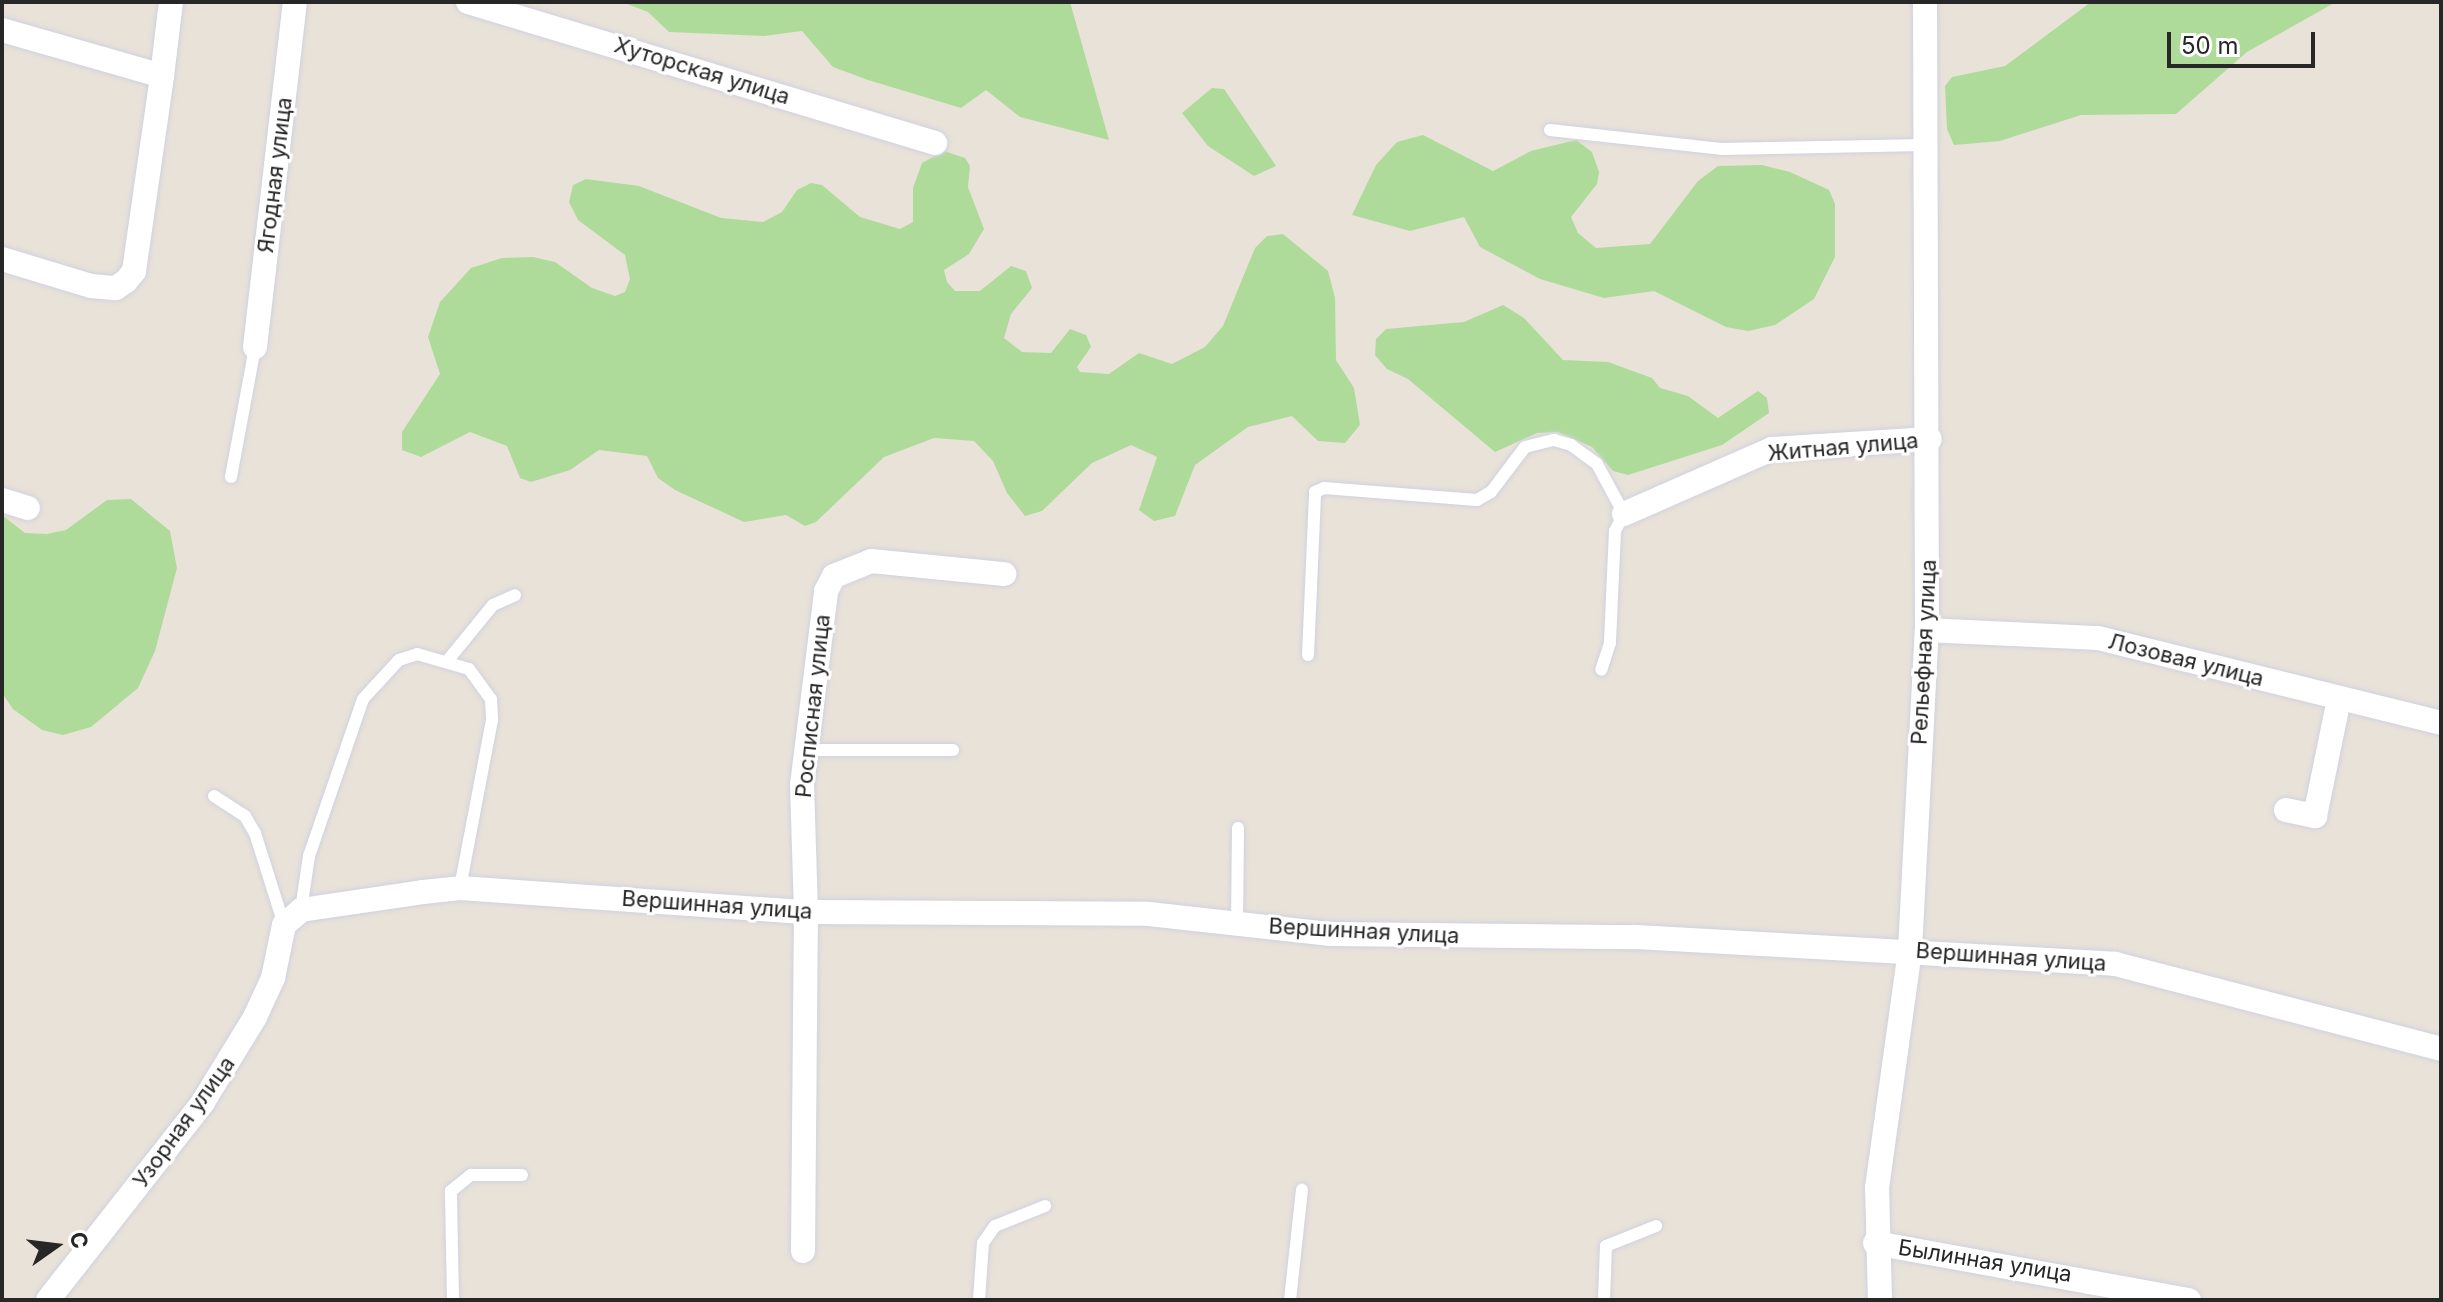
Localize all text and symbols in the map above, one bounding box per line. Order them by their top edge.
scale bar [2171,16,2319,66]
text: 50 m [2181,31,2239,60]
street label: Хуторская улица [611,32,793,110]
street label: Ягодная улица [252,96,298,254]
street label: Житная улица [1767,427,1919,467]
street label: Рельефная улица [1906,558,1942,746]
street label: Росписная улица [790,613,836,799]
street label: Лозовая улица [2105,628,2267,692]
street label: Вершинная улица [621,885,813,925]
street label: Вершинная улица [1268,913,1460,949]
street label: Вершинная улица [1915,937,2107,977]
street label: Узорная улица [127,1051,241,1193]
north arrow [16,1206,96,1286]
text: С [65,1229,94,1251]
street label: Былинная улица [1896,1234,2074,1288]

